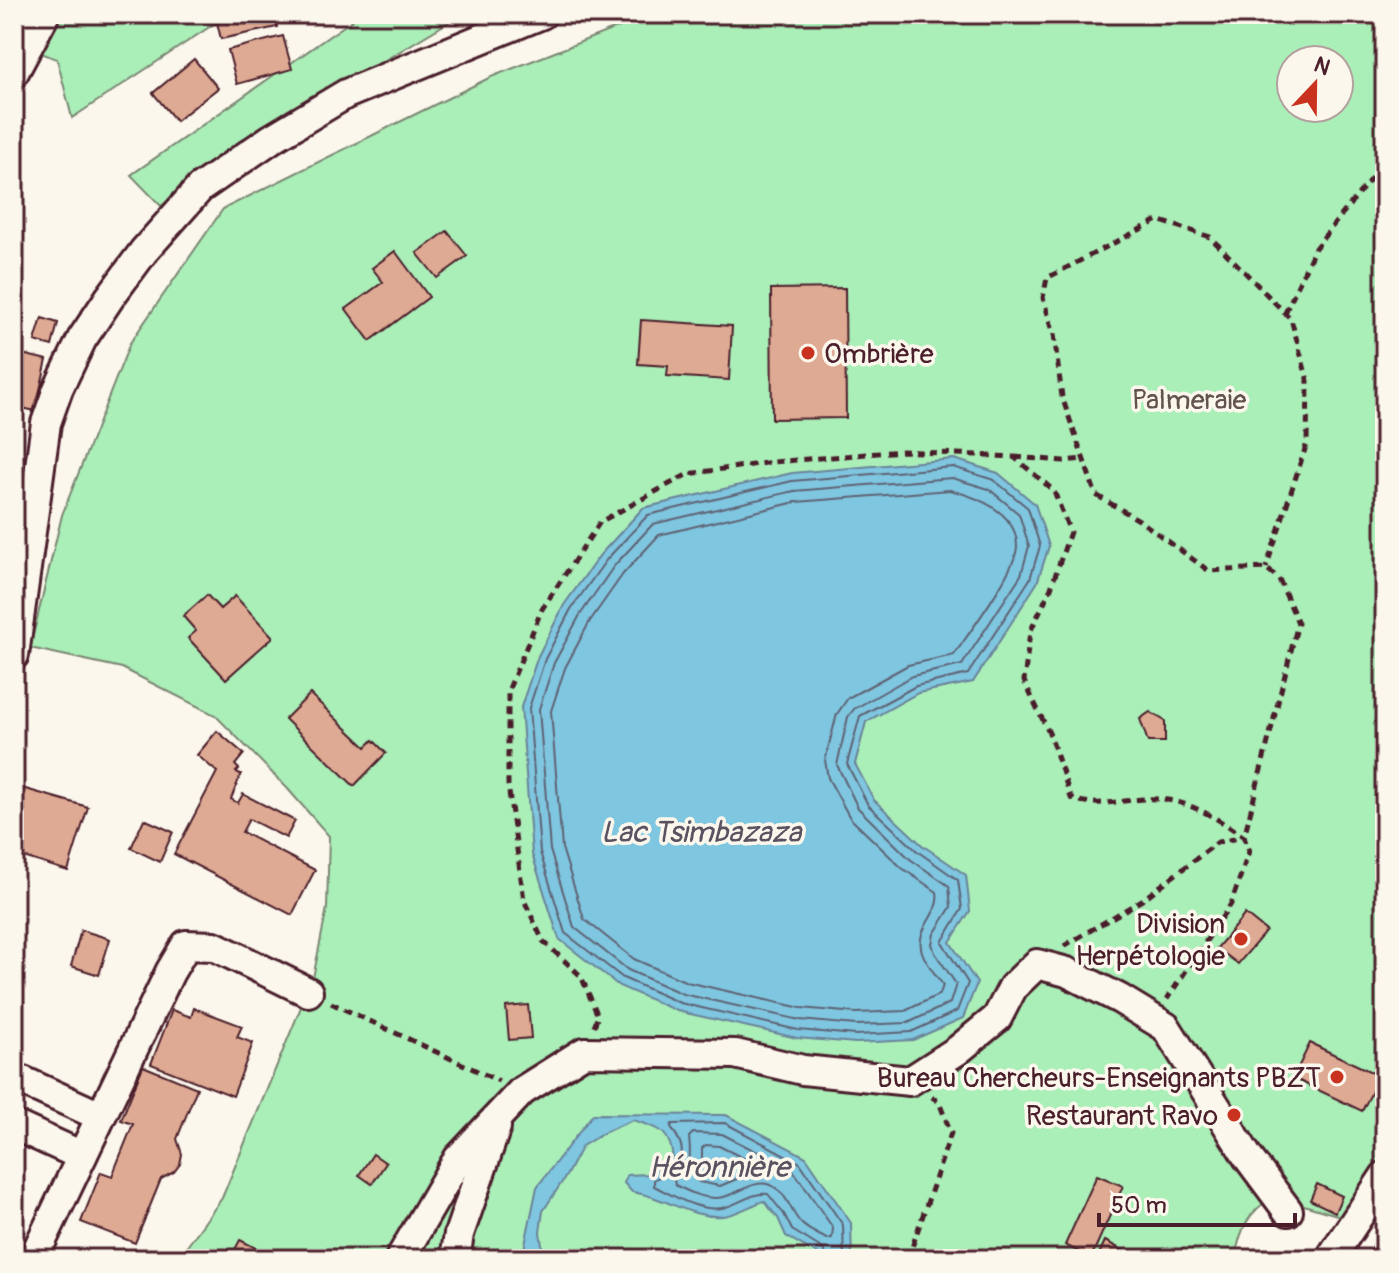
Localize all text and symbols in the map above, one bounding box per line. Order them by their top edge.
north arrow [1275,44,1355,124]
text: N [1310,51,1334,82]
place label: Ombrière [824,337,934,372]
marker: Ombrière [799,344,817,362]
park label: Palmeraie [1132,383,1246,418]
water label: Lac Tsimbazaza [601,814,803,851]
place label: Division Herpétologie [1076,907,1225,974]
marker: Division Herpétologie [1232,930,1250,948]
place label: Bureau Chercheurs-Enseignants PBZT [877,1061,1321,1096]
marker: Bureau Chercheurs-Enseignants PBZT [1328,1068,1346,1086]
place label: Restaurant Ravo [1026,1099,1218,1134]
marker: Restaurant Ravo [1225,1106,1243,1124]
water label: Héronnière [648,1149,793,1186]
scale bar [1099,1177,1295,1227]
text: 50 m [1111,1191,1167,1220]

